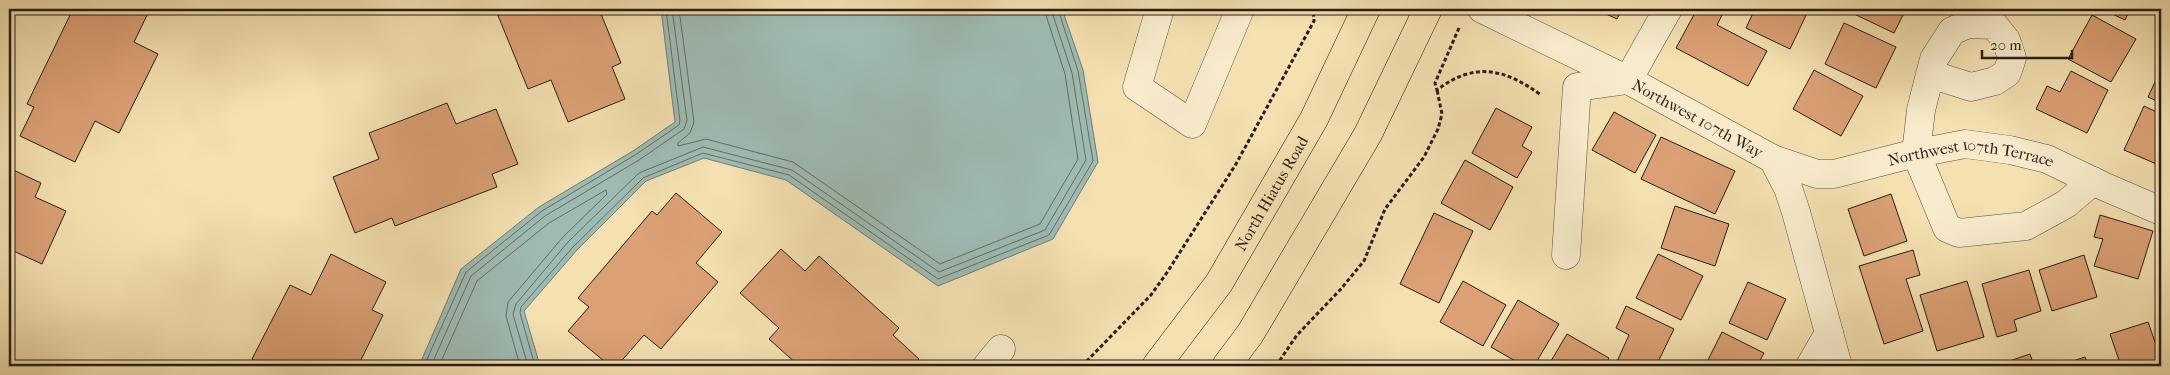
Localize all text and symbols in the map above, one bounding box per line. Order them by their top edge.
scale bar [1982,28,2072,60]
text: 20 m [1990,36,2022,54]
street label: Northwest 107th Way [1629,75,1767,162]
street label: North Hiatus Road [1231,132,1312,254]
street label: Northwest 107th Terrace [1886,135,2058,171]

